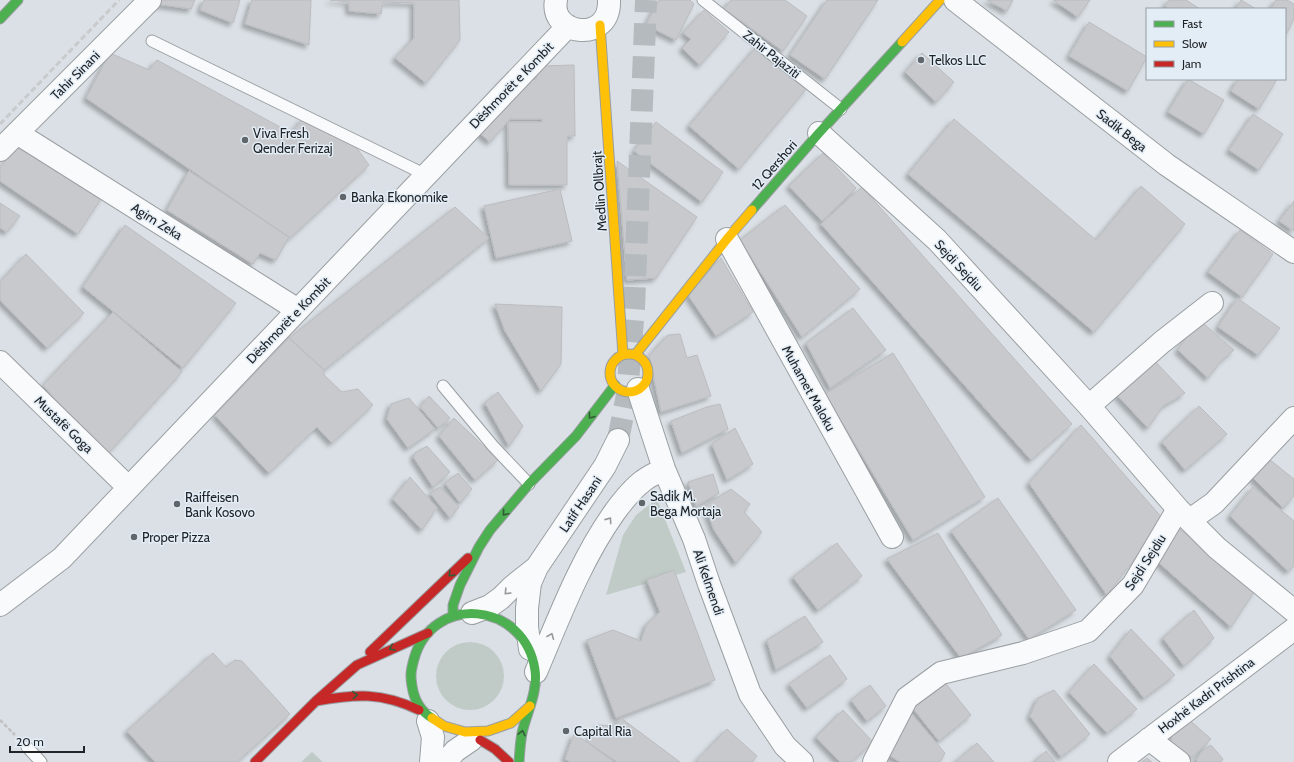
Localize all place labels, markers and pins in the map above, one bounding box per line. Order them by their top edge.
place label: Telkos LLC [929,52,986,68]
marker: Telkos LLC [916,55,926,65]
place label: Viva Fresh Qender Ferizaj [253,125,333,157]
marker: Viva Fresh Qender Ferizaj [240,135,250,145]
place label: Banka Ekonomike [351,189,448,205]
marker: Banka Ekonomike [338,192,348,202]
place label: Sadik M. Bega Mortaja [650,488,722,520]
place label: Raiffeisen Bank Kosovo [185,489,255,520]
marker: Sadik M. Bega Mortaja [637,498,647,508]
marker: Raiffeisen Bank Kosovo [172,499,182,509]
place label: Proper Pizza [142,529,211,545]
marker: Proper Pizza [129,532,139,542]
place label: Capital Ria [574,723,632,739]
marker: Capital Ria [561,726,571,736]

